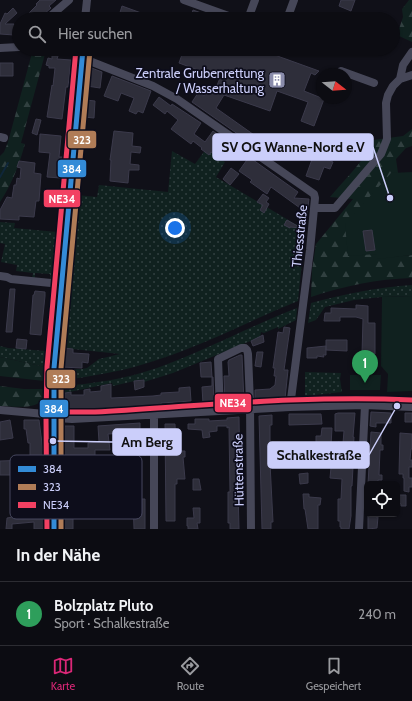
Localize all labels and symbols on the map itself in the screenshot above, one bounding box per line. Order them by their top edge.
place label: Zentrale Grubenrettung / Wasserhaltung [136,65,265,96]
north arrow [316,68,352,104]
building icon: Zentrale Grubenrettung / Wasserhaltung [267,70,287,90]
line badge: 323 [67,130,97,149]
text: 323 [73,133,91,147]
callout: SV OG Wanne-Nord e.V [213,134,373,160]
text: SV OG Wanne-Nord e.V [221,138,365,156]
line badge: 384 [57,159,87,178]
text: 384 [62,162,82,176]
line badge: NE34 [43,189,81,208]
text: NE34 [49,192,76,206]
street label: Thiesstraße [288,204,310,268]
your location [165,218,185,238]
pin: 1 [352,350,378,383]
line badge: 323 [46,369,76,389]
text: 323 [52,372,70,386]
line badge: NE34 [214,393,252,413]
text: NE34 [220,396,247,410]
line badge: 384 [39,399,69,418]
text: 384 [44,402,64,416]
callout: Am Berg [113,429,181,455]
text: Am Berg [121,433,173,451]
street label: Hüttenstraße [229,433,247,506]
callout: Schalkestraße [268,442,369,468]
text: Schalkestraße [277,446,361,464]
legend [10,455,142,519]
text: 384 [43,462,63,476]
text: 323 [43,480,61,494]
text: NE34 [43,498,70,512]

